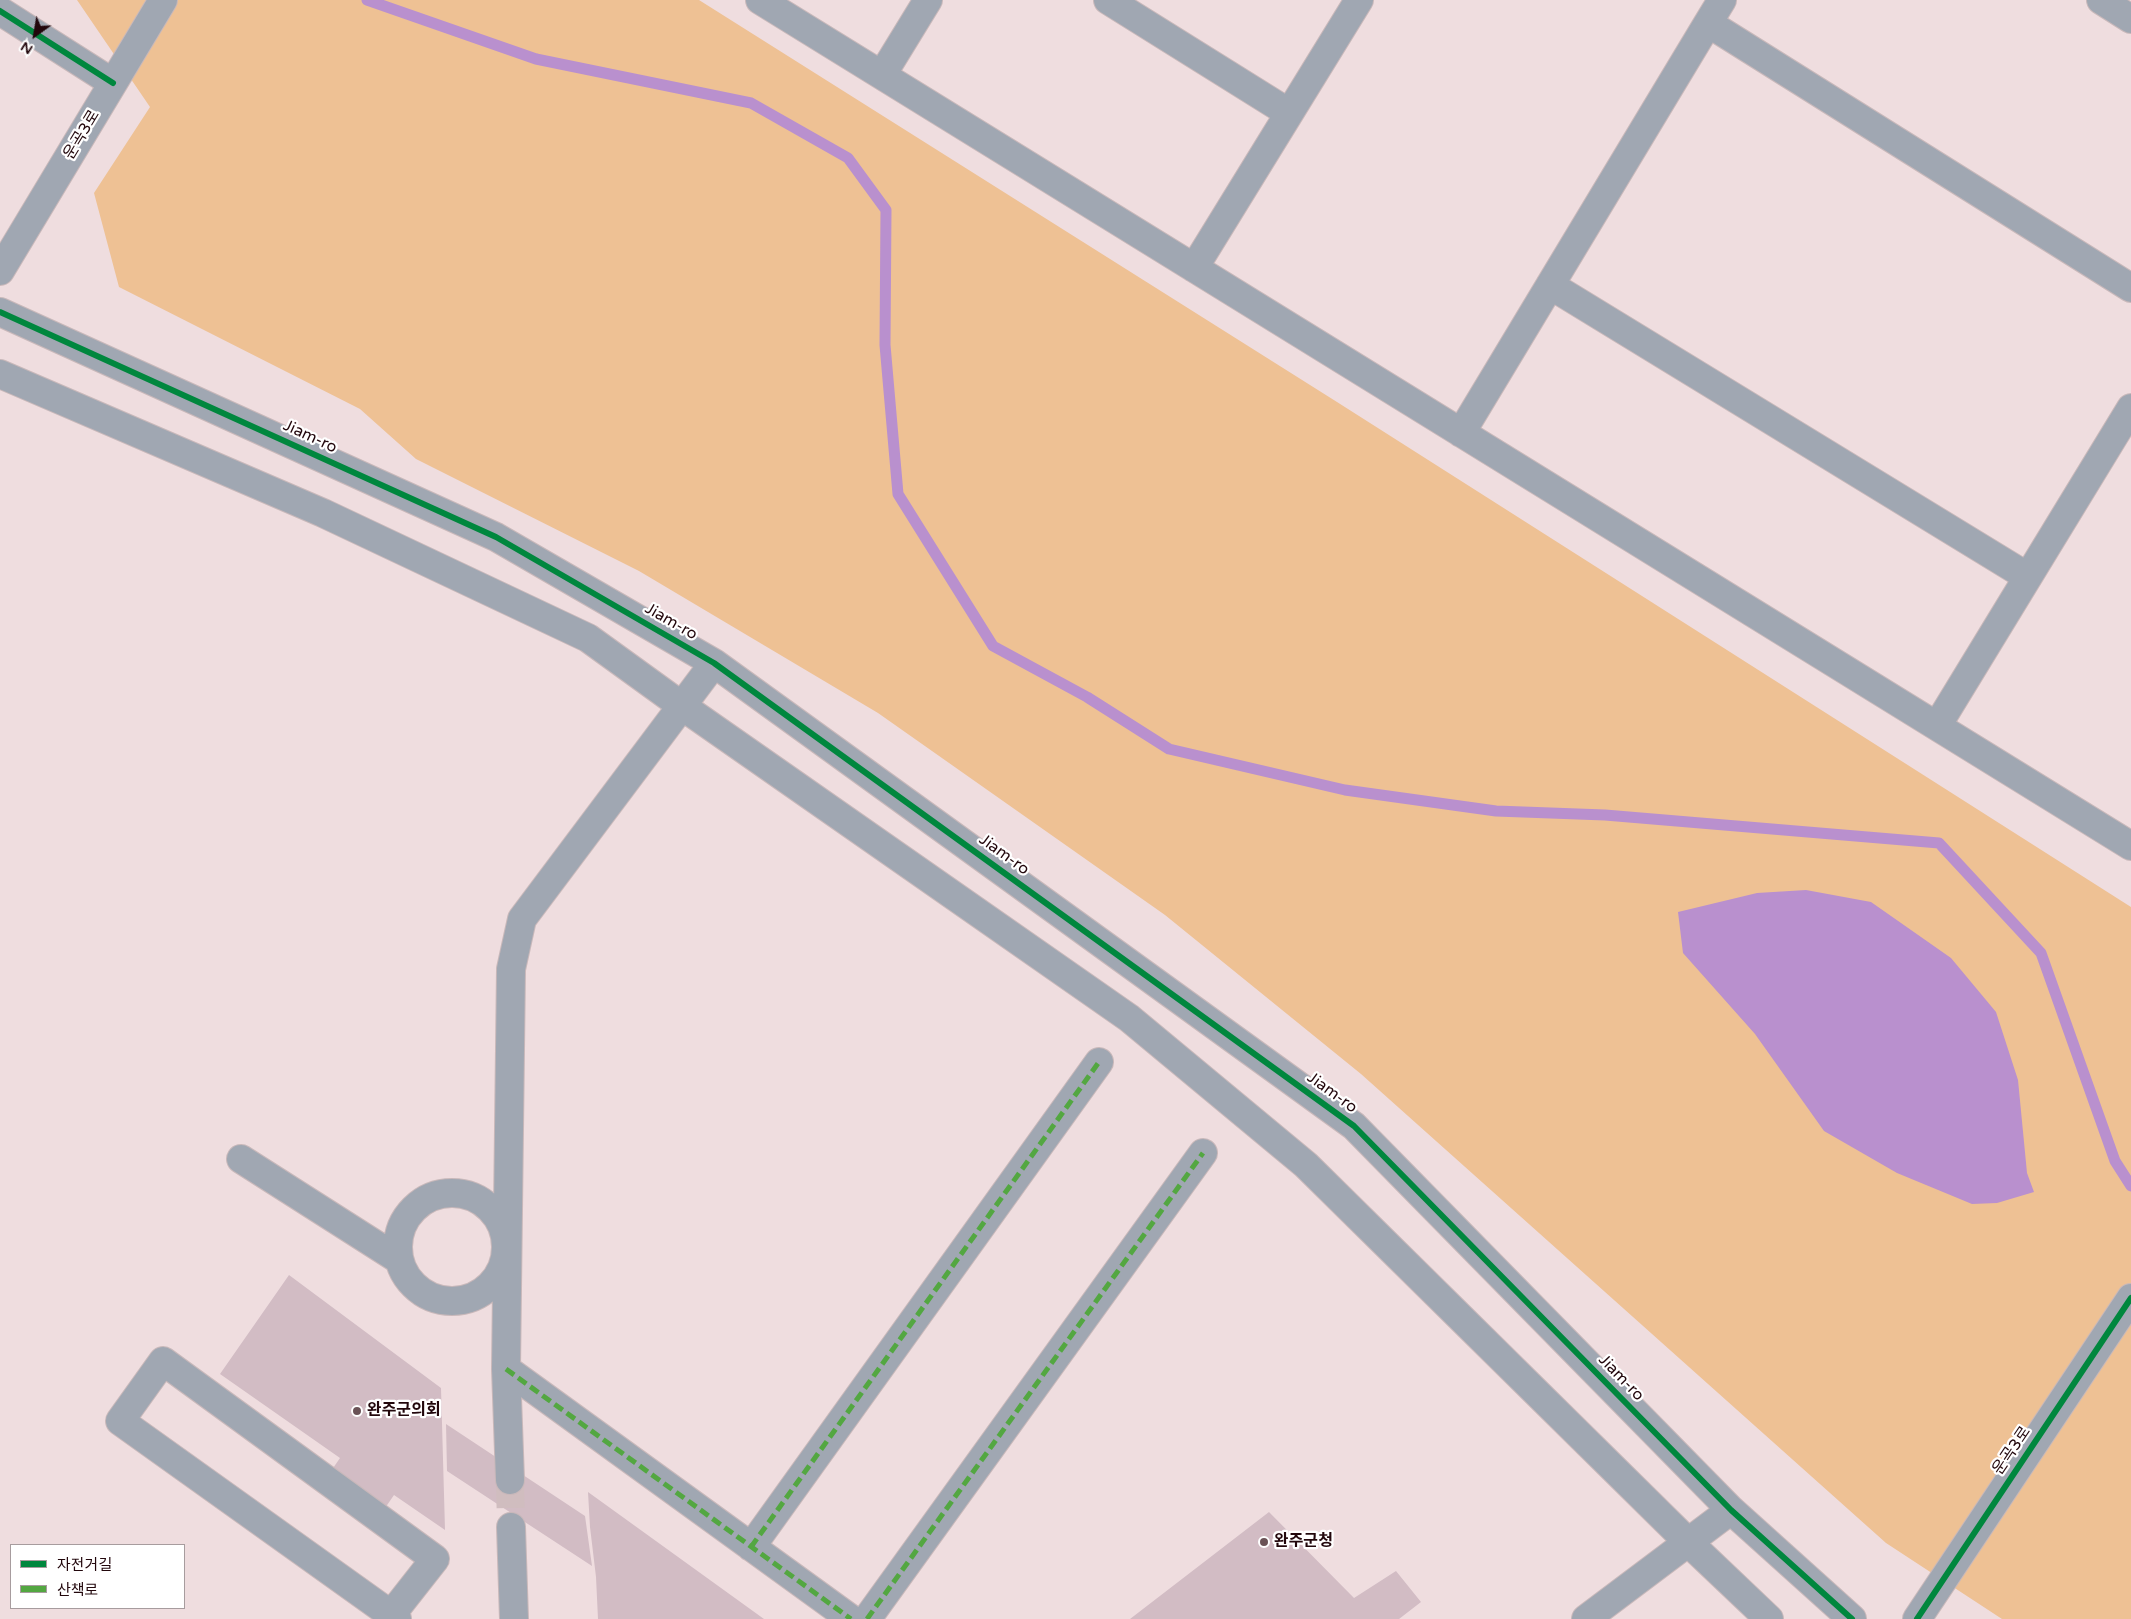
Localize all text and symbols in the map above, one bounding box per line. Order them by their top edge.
north arrow [10,10,60,60]
text: N [18,38,36,58]
street label: 운곡3로 [60,107,104,163]
street label: Jiam-ro [280,416,340,458]
street label: Jiam-ro [641,599,701,645]
street label: Jiam-ro [975,830,1033,880]
street label: Jiam-ro [1303,1068,1361,1118]
street label: Jiam-ro [1594,1351,1648,1405]
place label: 완주군의회 [367,1401,441,1421]
marker: 완주군의회 [351,1405,363,1417]
street label: 운곡3로 [1989,1423,2035,1479]
place label: 완주군청 [1274,1532,1333,1552]
marker: 완주군청 [1258,1536,1270,1548]
legend [10,1544,185,1609]
text: 자전거길 [57,1556,112,1574]
text: 산책로 [57,1581,98,1599]

